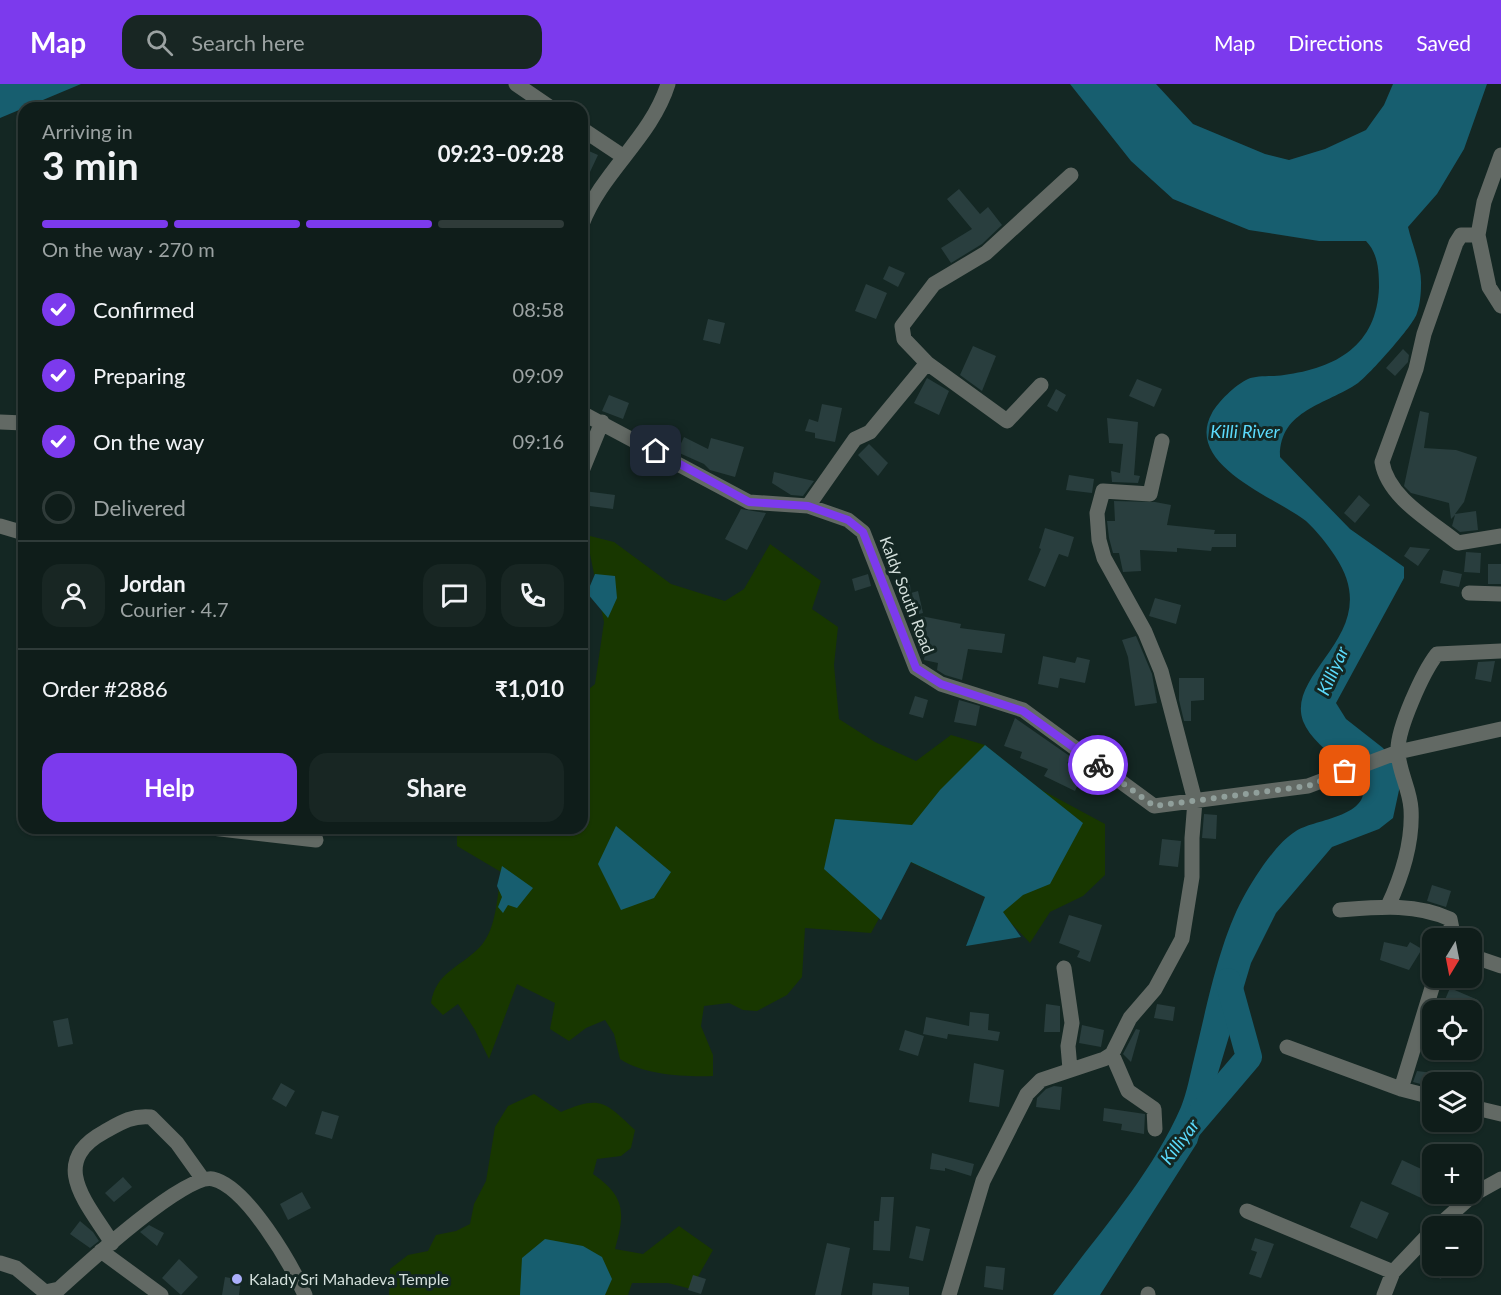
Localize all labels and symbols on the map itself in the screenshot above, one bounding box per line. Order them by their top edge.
water label: Killi River [1210,420,1281,442]
pin [630,425,681,476]
street label: Kaldy South Road [876,534,939,656]
water label: Killiyar [1312,642,1353,698]
courier [1068,735,1128,795]
pin [1319,745,1370,796]
north arrow [1422,928,1482,988]
water label: Killiyar [1155,1114,1204,1168]
place label: Kalady Sri Mahadeva Temple [249,1269,449,1288]
marker: Kalady Sri Mahadeva Temple [230,1272,244,1286]

